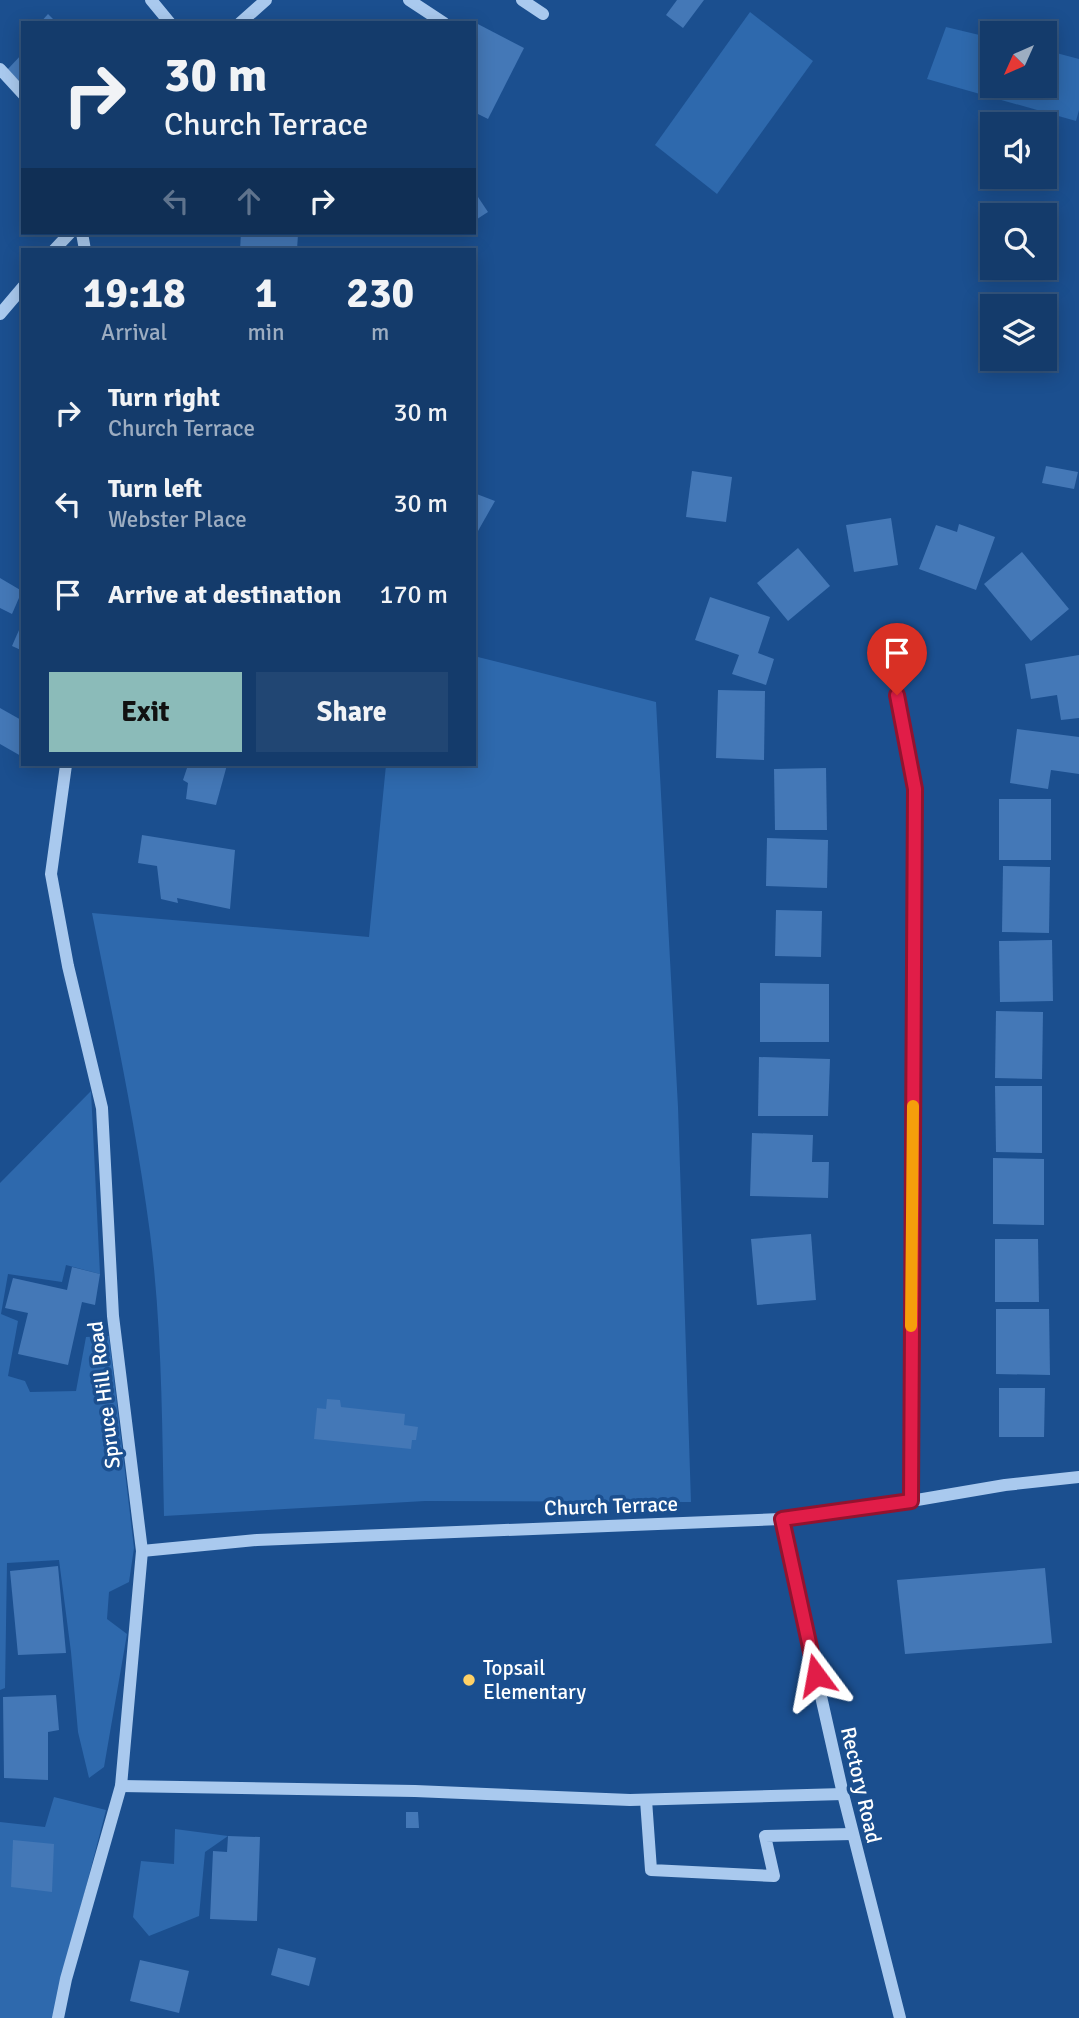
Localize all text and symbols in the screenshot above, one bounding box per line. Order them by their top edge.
north arrow [980,21,1057,98]
map controls [980,21,1057,371]
text: 30 m [164,45,267,105]
icon: right [49,49,140,140]
text: Church Terrace [164,105,368,144]
button: sound [980,112,1057,189]
icon: left [157,182,195,220]
icon: ahead [230,182,268,220]
icon: right [303,182,341,220]
button: search [980,203,1057,280]
text: 19:18 [83,268,186,319]
text: 1 [255,268,277,319]
text: 230 [346,268,414,319]
button: layers [980,294,1057,371]
text: Arrival [101,318,167,347]
text: min [247,318,285,347]
text: m [371,318,389,347]
text: Turn right [108,382,220,414]
icon: right [49,394,87,432]
text: 30 m [393,397,448,429]
text: Church Terrace [108,414,255,443]
text: Turn left [108,473,202,505]
icon: left [49,485,87,523]
text: 30 m [393,488,448,520]
text: Webster Place [108,505,247,534]
icon: arrive [49,576,87,614]
text: Arrive at destination [108,579,341,611]
text: 170 m [379,579,448,611]
pin [867,623,927,695]
icon: arrive [878,634,916,672]
button: Exit [49,672,242,752]
button: Share [256,672,448,752]
street label: Spruce Hill Road [82,1320,126,1470]
street label: Church Terrace [544,1491,678,1521]
position arrow [779,1638,853,1712]
place label: Topsail Elementary [483,1655,586,1705]
marker: Topsail Elementary [461,1672,477,1688]
street label: Rectory Road [835,1724,887,1846]

